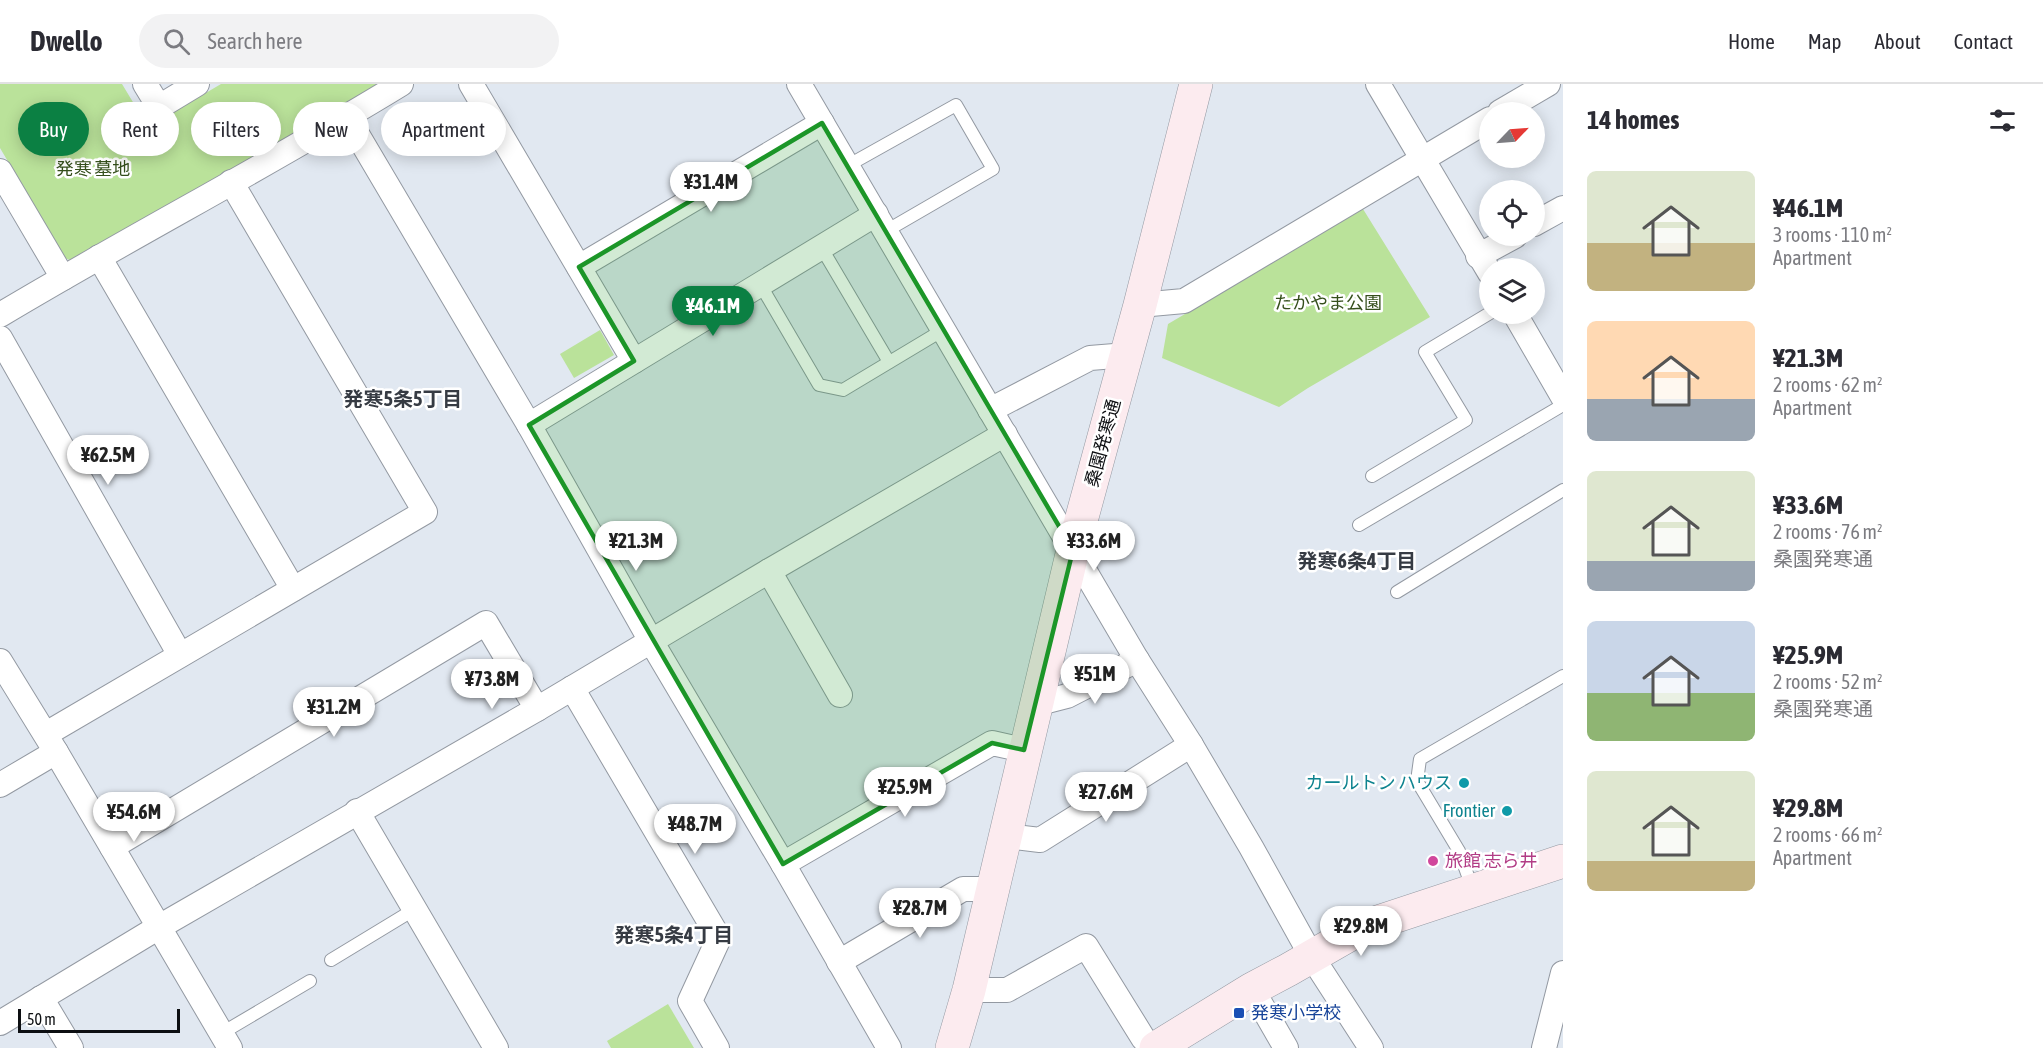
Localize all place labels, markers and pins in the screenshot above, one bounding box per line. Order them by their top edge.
pin: ¥31.4M [662,162,760,213]
pin: ¥46.1M [664,286,762,337]
pin: ¥62.5M [59,435,157,486]
pin: ¥21.3M [587,521,685,572]
pin: ¥33.6M [1045,521,1143,572]
pin: ¥51M [1059,654,1131,705]
pin: ¥73.8M [443,659,541,710]
pin: ¥31.2M [285,687,383,738]
pin: ¥25.9M [856,767,954,818]
pin: ¥27.6M [1057,772,1155,823]
place label: カールトン ハウス [1306,772,1452,793]
marker: カールトン ハウス [1457,776,1471,790]
pin: ¥54.6M [85,792,183,843]
place label: Frontier [1443,800,1496,821]
pin: ¥48.7M [646,804,744,855]
marker: Frontier [1500,804,1514,818]
place label: 旅館 志ら井 [1445,850,1537,871]
marker: 旅館 志ら井 [1426,854,1440,868]
pin: ¥28.7M [871,888,969,939]
pin: ¥29.8M [1312,906,1410,957]
place label: 発寒小学校 [1251,1002,1341,1023]
marker: 発寒小学校 [1232,1006,1246,1020]

